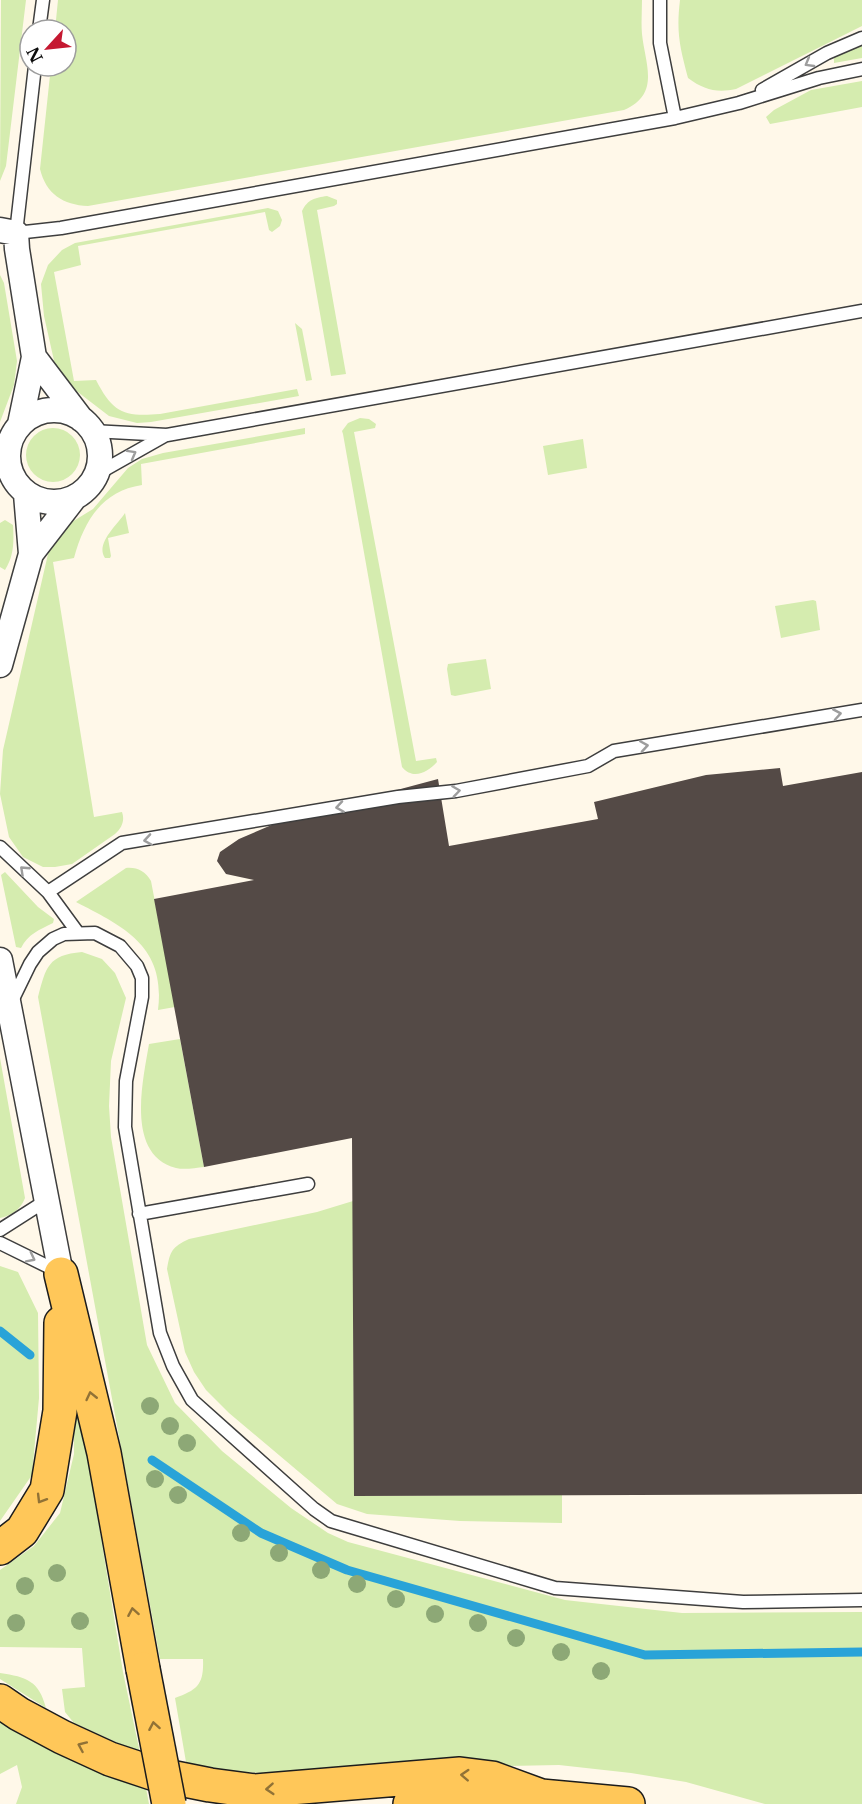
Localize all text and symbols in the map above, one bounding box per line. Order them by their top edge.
north arrow [18,18,78,78]
text: N [22,44,47,66]
one-way arrow [805,56,815,67]
one-way arrow [126,450,136,461]
one-way arrow [832,709,841,721]
one-way arrow [639,740,649,753]
one-way arrow [451,785,461,797]
one-way arrow [336,801,345,813]
one-way arrow [143,833,153,845]
one-way arrow [20,866,31,877]
one-way arrow [24,1251,35,1263]
one-way arrow [85,1391,98,1401]
one-way arrow [37,1493,48,1503]
one-way arrow [127,1607,140,1617]
one-way arrow [148,1721,161,1731]
one-way arrow [77,1742,88,1754]
one-way arrow [460,1769,469,1782]
one-way arrow [266,1783,275,1796]

